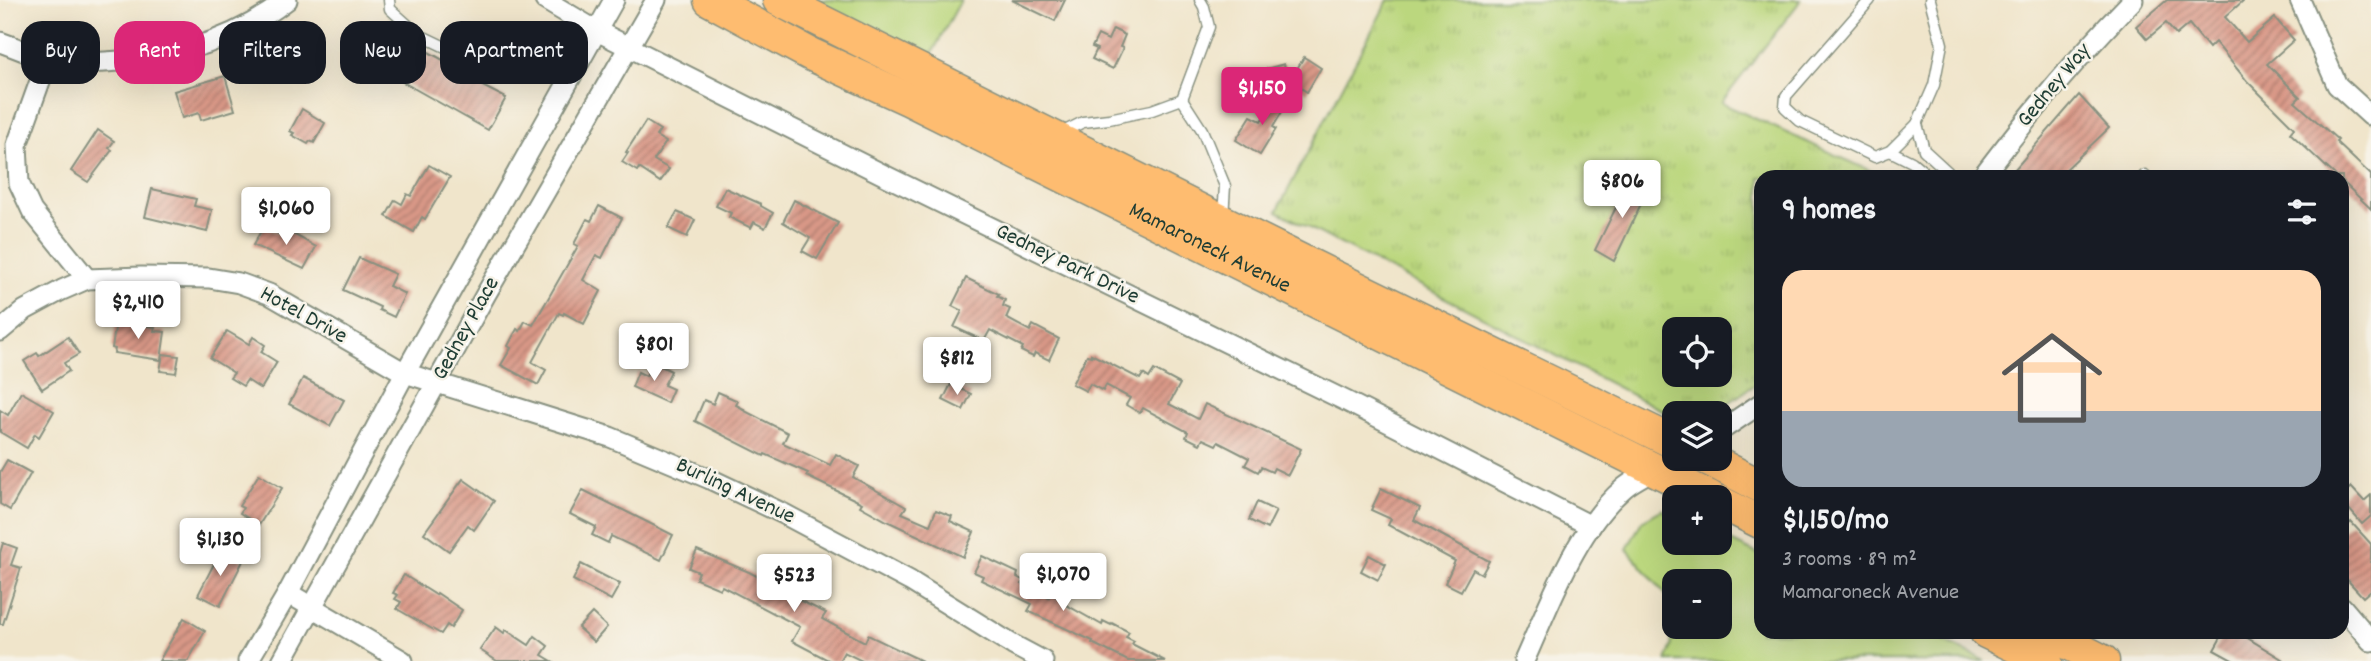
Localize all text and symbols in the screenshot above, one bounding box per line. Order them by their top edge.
chip: Buy [21,21,100,84]
chip: Rent [114,21,205,84]
chip: Filters [219,21,326,84]
chip: New [340,21,426,84]
chip: Apartment [440,21,588,84]
street label: Gedney Way [2010,36,2101,135]
pin: $1,150 [1205,68,1319,127]
text: $1,150 [1237,73,1287,106]
pin: $806 [1581,160,1663,220]
text: $806 [1600,166,1644,199]
pin: $1,060 [229,188,343,247]
text: 9 homes [1782,191,1876,234]
text: $1,060 [257,193,315,226]
icon: filters [2283,193,2321,231]
street label: Mamaroneck Avenue [1123,194,1296,303]
street label: Gedney Park Drive [989,216,1145,314]
street label: Gedney Place [425,271,509,387]
street label: Hotel Drive [253,278,353,354]
pin: $2,410 [81,282,195,341]
text: $2,410 [111,287,165,320]
icon: home [1989,315,2115,441]
map controls [1662,317,1732,639]
button: locate [1662,317,1732,387]
pin: $801 [613,324,695,383]
text: $801 [635,329,673,362]
pin: $812 [916,338,998,397]
text: $812 [939,343,975,376]
button: layers [1662,401,1732,471]
street label: Burling Avenue [670,450,800,534]
button: + [1662,485,1732,555]
text: $1,150/mo [1782,501,1889,544]
pin: $1,130 [163,518,277,578]
text: $1,130 [196,524,244,557]
text: 3 rooms · 89 m² [1782,544,1917,577]
pin: $523 [753,554,835,614]
pin: $1,070 [1006,554,1120,613]
text: $1,070 [1036,559,1090,592]
text: $523 [773,560,815,593]
button: − [1662,569,1732,639]
text: Mamaroneck Avenue [1782,577,1959,610]

